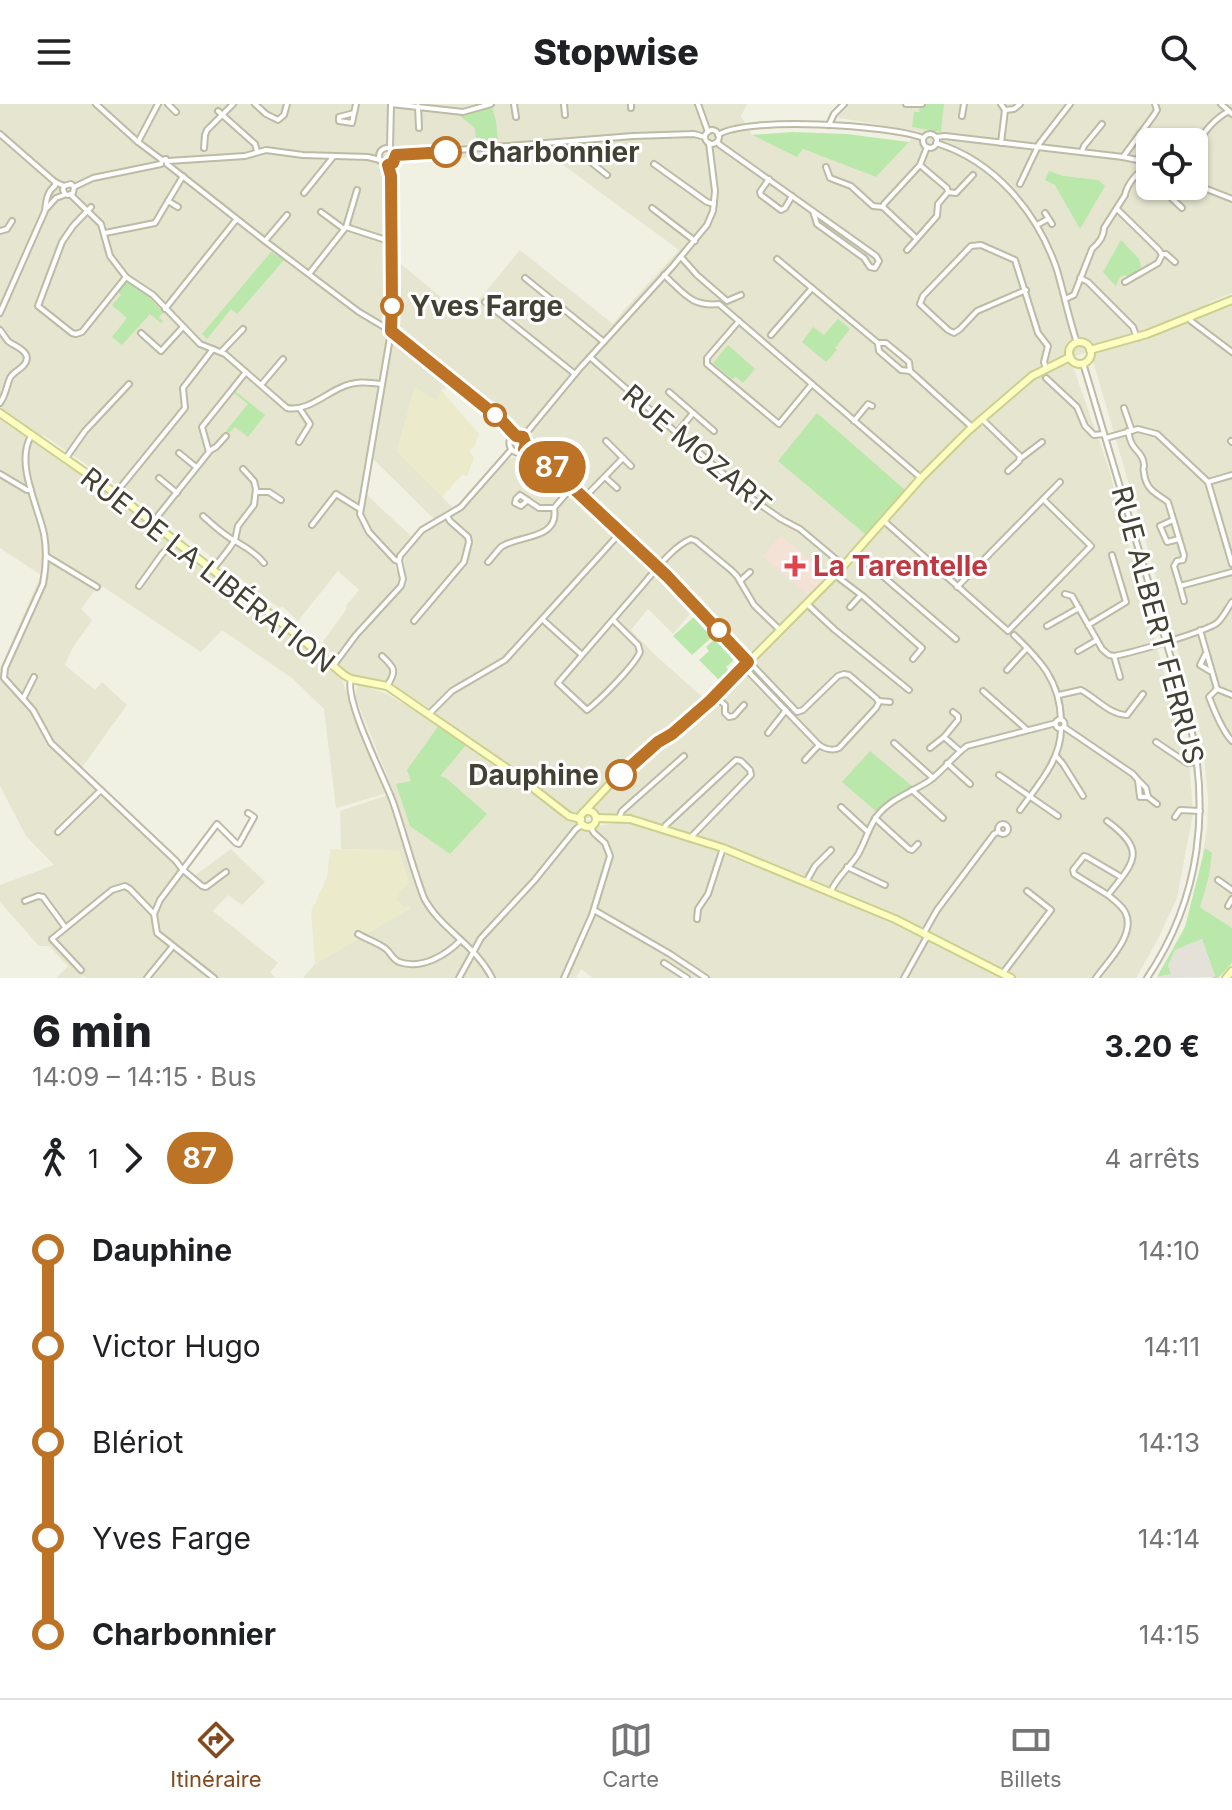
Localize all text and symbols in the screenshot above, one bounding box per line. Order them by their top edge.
icon: menu [32,30,76,74]
text: Stopwise [533,30,699,74]
icon: search [1156,30,1200,74]
map controls [1136,128,1208,200]
button: locate [1136,128,1208,200]
place label: Charbonnier [468,135,640,169]
marker: Charbonnier [431,137,461,167]
place label: Yves Farge [410,289,563,323]
marker: Yves Farge [381,295,403,317]
street label: RUE MOZART [616,377,778,521]
unlabelled marker [484,404,506,426]
line badge: 87 [516,441,588,493]
text: 87 [535,450,569,484]
street label: RUE DE LA LIBÉRATION [74,459,342,680]
street label: RUE ALBERT FERRUS [1105,482,1211,768]
place label: La Tarentelle [813,549,988,583]
marker: La Tarentelle [784,555,806,577]
unlabelled marker [708,619,730,641]
place label: Dauphine [468,758,599,792]
marker: Dauphine [606,760,636,790]
text: 6 min [32,1004,152,1058]
text: 3.20 € [1104,1028,1200,1064]
text: 14:09 – 14:15 · Bus [32,1061,256,1092]
icon: walk [32,1136,76,1180]
icon: forward [111,1136,155,1180]
text: 87 [183,1141,217,1175]
text: 1 [88,1143,99,1174]
text: 4 arrêts [1105,1143,1200,1174]
text: Dauphine [92,1232,232,1268]
text: 14:10 [1138,1235,1200,1266]
text: Victor Hugo [92,1328,261,1364]
text: 14:11 [1144,1331,1200,1362]
text: Blériot [92,1424,183,1460]
text: 14:13 [1139,1427,1200,1458]
text: Yves Farge [92,1520,251,1556]
text: 14:14 [1138,1523,1200,1554]
text: Charbonnier [92,1616,276,1652]
text: 14:15 [1139,1619,1200,1650]
tab: Itinéraire [170,1718,262,1792]
tab: Carte [602,1718,659,1792]
tab: Billets [1000,1718,1062,1792]

